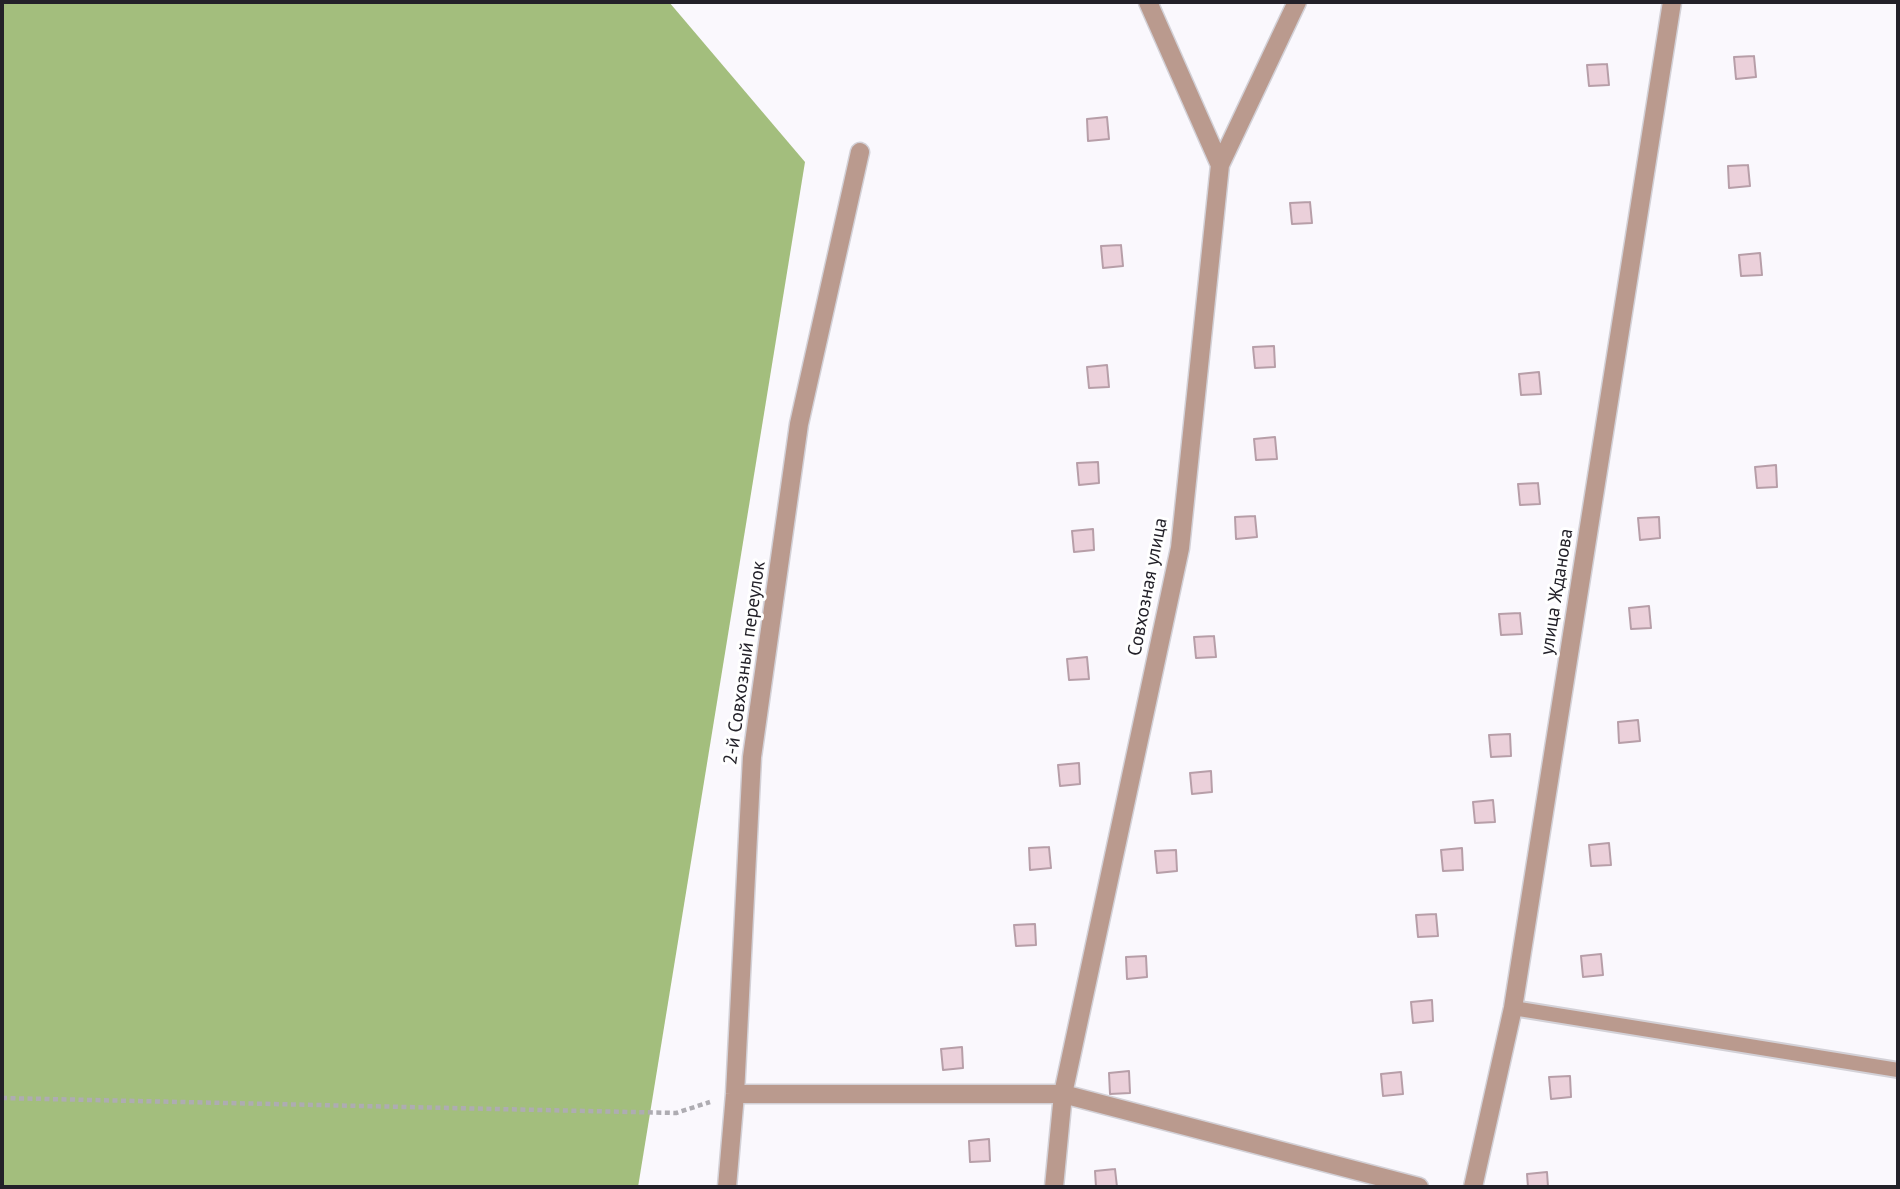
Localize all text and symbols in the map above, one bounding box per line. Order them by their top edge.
street label: Совхозная улица [1123,516,1173,658]
street label: улица Жданова [1536,527,1578,657]
street label: 2-й Совхозный переулок [719,560,771,766]

